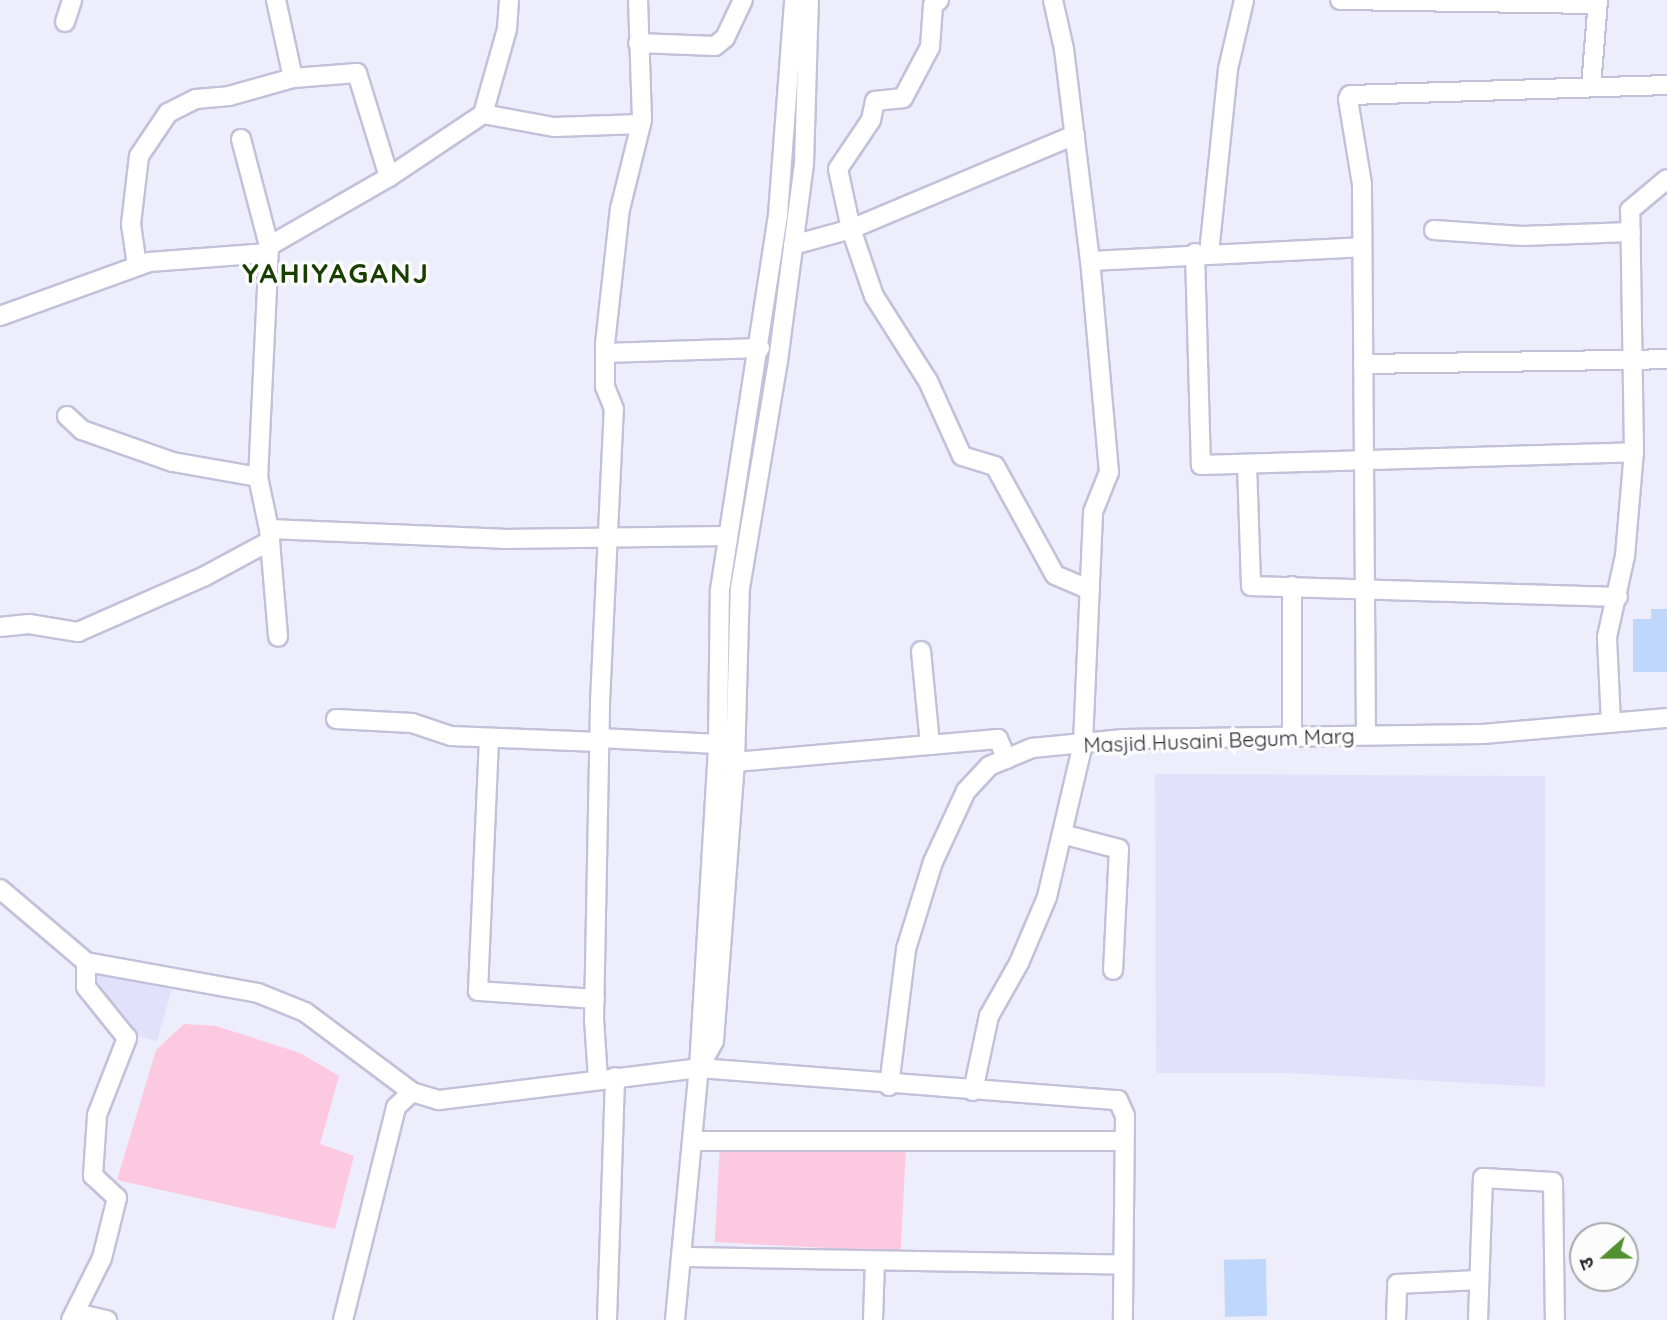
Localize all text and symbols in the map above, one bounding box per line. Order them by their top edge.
district label: YAHIYAGANJ [243,256,429,290]
street label: Masjid Husaini Begum Marg [1083,723,1355,757]
north arrow [1569,1222,1639,1292]
text: उ [1573,1254,1599,1273]

